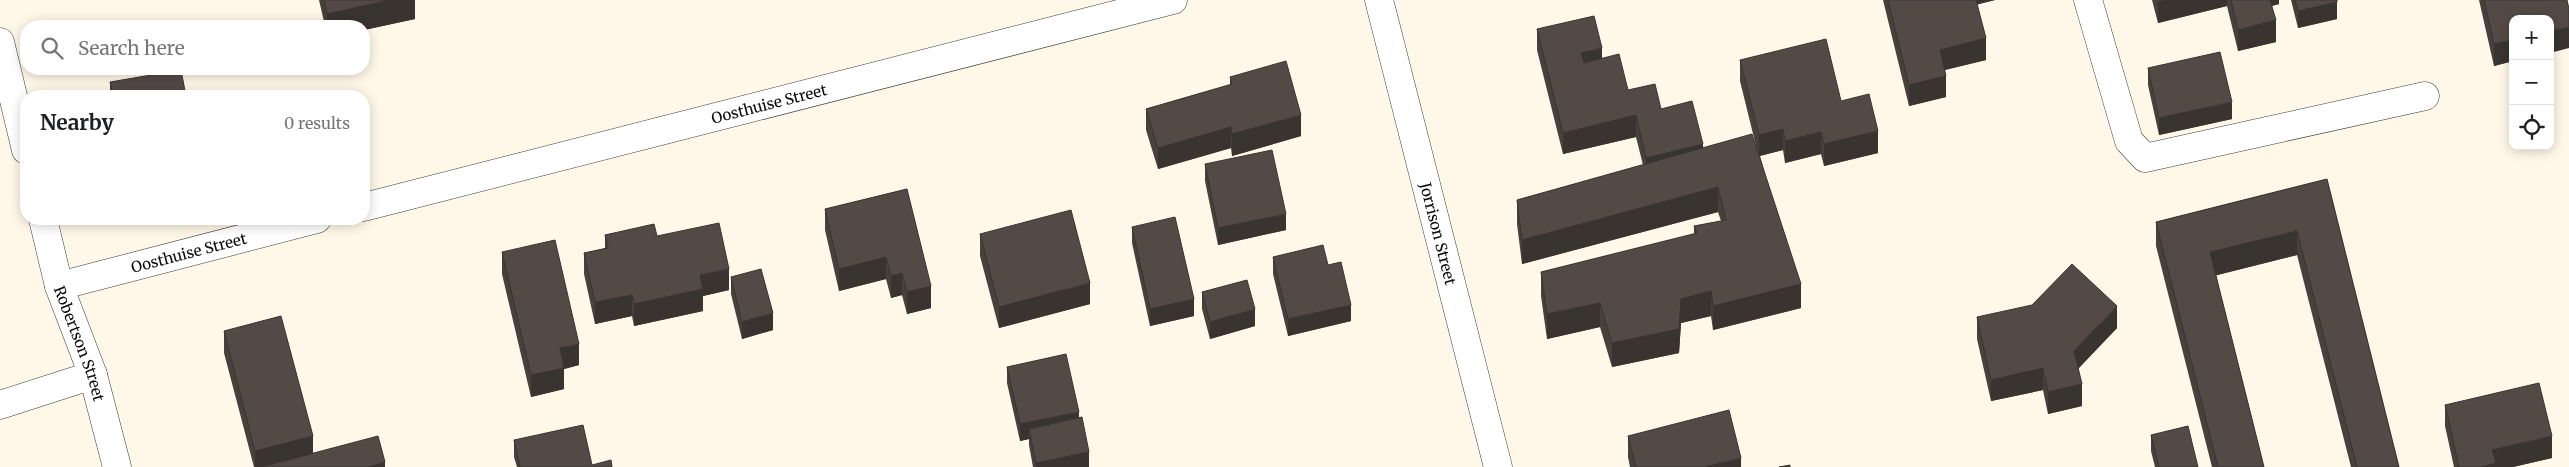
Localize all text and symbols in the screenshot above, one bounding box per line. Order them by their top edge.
map controls [2509,15,2554,150]
button: + [2509,15,2554,60]
search box [20,20,370,75]
icon: search [38,34,66,62]
text: Search here [78,36,185,60]
button: − [2509,60,2554,105]
street label: Oosthuise Street [709,79,829,127]
button: locate [2509,105,2554,150]
text: Nearby [40,109,114,136]
text: 0 results [284,113,350,133]
street label: Jorrison Street [1416,179,1461,287]
street label: Oosthuise Street [129,228,249,276]
street label: Robertson Street [50,283,109,403]

